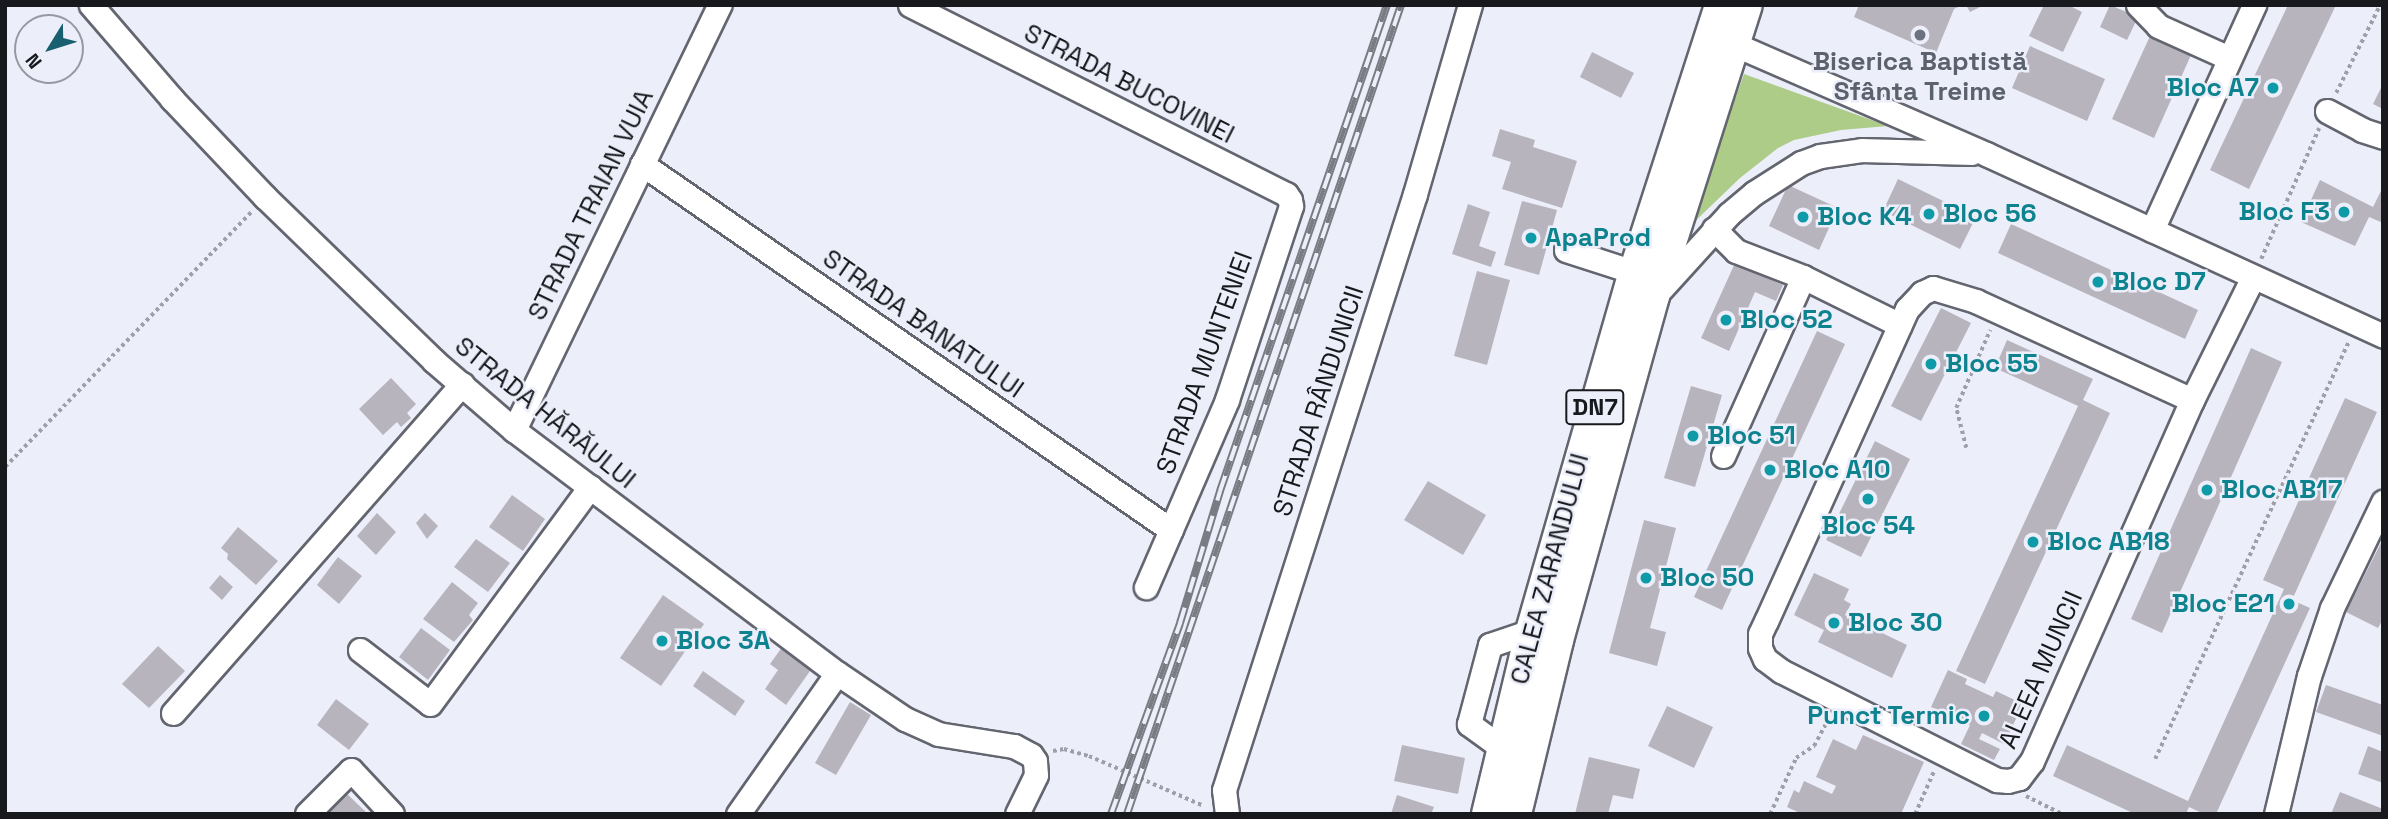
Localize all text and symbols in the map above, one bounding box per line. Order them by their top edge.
north arrow [14,14,84,84]
street label: STRADA BUCOVINEI [1018,17,1240,151]
marker: Biserica Baptistă Sfânta Treime [1912,27,1928,43]
place label: Biserica Baptistă Sfânta Treime [1813,46,2027,108]
text: N [20,48,47,74]
place label: Bloc A7 [2166,72,2259,104]
marker: Bloc A7 [2265,80,2281,96]
street label: STRADA TRAIAN VUIA [521,84,661,326]
place label: Bloc F3 [2238,196,2330,228]
place label: Bloc 56 [1943,198,2037,230]
place label: Bloc K4 [1817,201,1912,233]
marker: Bloc F3 [2336,204,2352,220]
marker: Bloc 56 [1921,206,1937,222]
marker: Bloc K4 [1795,209,1811,225]
place label: ApaProd [1545,222,1651,254]
marker: ApaProd [1523,230,1539,246]
street label: STRADA BANATULUI [816,243,1030,405]
street label: STRADA MUNTENIEI [1150,247,1260,479]
place label: Bloc D7 [2112,266,2206,298]
marker: Bloc D7 [2090,274,2106,290]
street label: STRADA RÂNDUNICII [1267,282,1371,520]
place label: Bloc 52 [1740,304,1833,336]
marker: Bloc 52 [1718,312,1734,328]
street label: STRADA HĂRĂULUI [448,330,642,496]
place label: Bloc 55 [1945,348,2038,380]
marker: Bloc 55 [1923,356,1939,372]
road number: DN7 [1565,386,1625,428]
place label: Bloc 51 [1707,420,1796,452]
marker: Bloc 51 [1685,428,1701,444]
street label: CALEA ZARANDULUI [1504,450,1596,688]
place label: Bloc A10 [1784,454,1891,486]
marker: Bloc A10 [1762,462,1778,478]
place label: Bloc AB17 [2221,474,2343,506]
marker: Bloc AB17 [2199,482,2215,498]
marker: Bloc 54 [1860,491,1876,507]
place label: Bloc 54 [1821,510,1915,542]
place label: Bloc AB18 [2047,526,2170,558]
marker: Bloc AB18 [2025,534,2041,550]
place label: Bloc 50 [1660,562,1754,594]
marker: Bloc 50 [1638,570,1654,586]
street label: ALEEA MUNCII [1992,586,2090,754]
place label: Bloc E21 [2171,588,2275,620]
marker: Bloc E21 [2281,596,2297,612]
place label: Bloc 30 [1848,607,1943,639]
marker: Bloc 30 [1826,615,1842,631]
place label: Bloc 3A [676,625,770,657]
marker: Bloc 3A [654,633,670,649]
place label: Punct Termic [1806,700,1970,732]
marker: Punct Termic [1976,708,1992,724]

